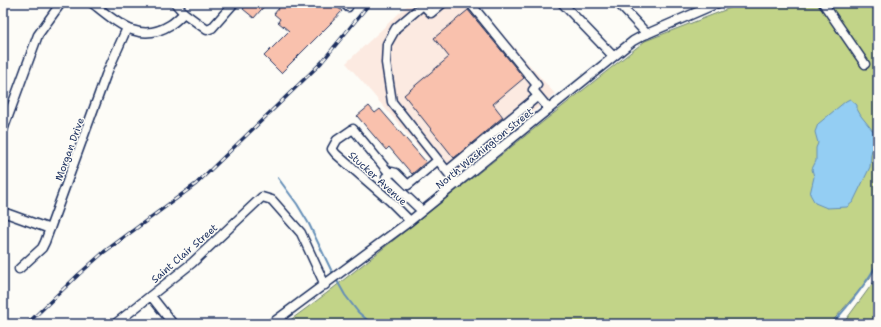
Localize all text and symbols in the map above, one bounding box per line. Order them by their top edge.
street label: North Washington Street [433,105,536,192]
street label: Morgan Drive [52,116,87,182]
street label: Stucker Avenue [346,149,410,208]
street label: Saint Clair Street [149,221,220,286]

